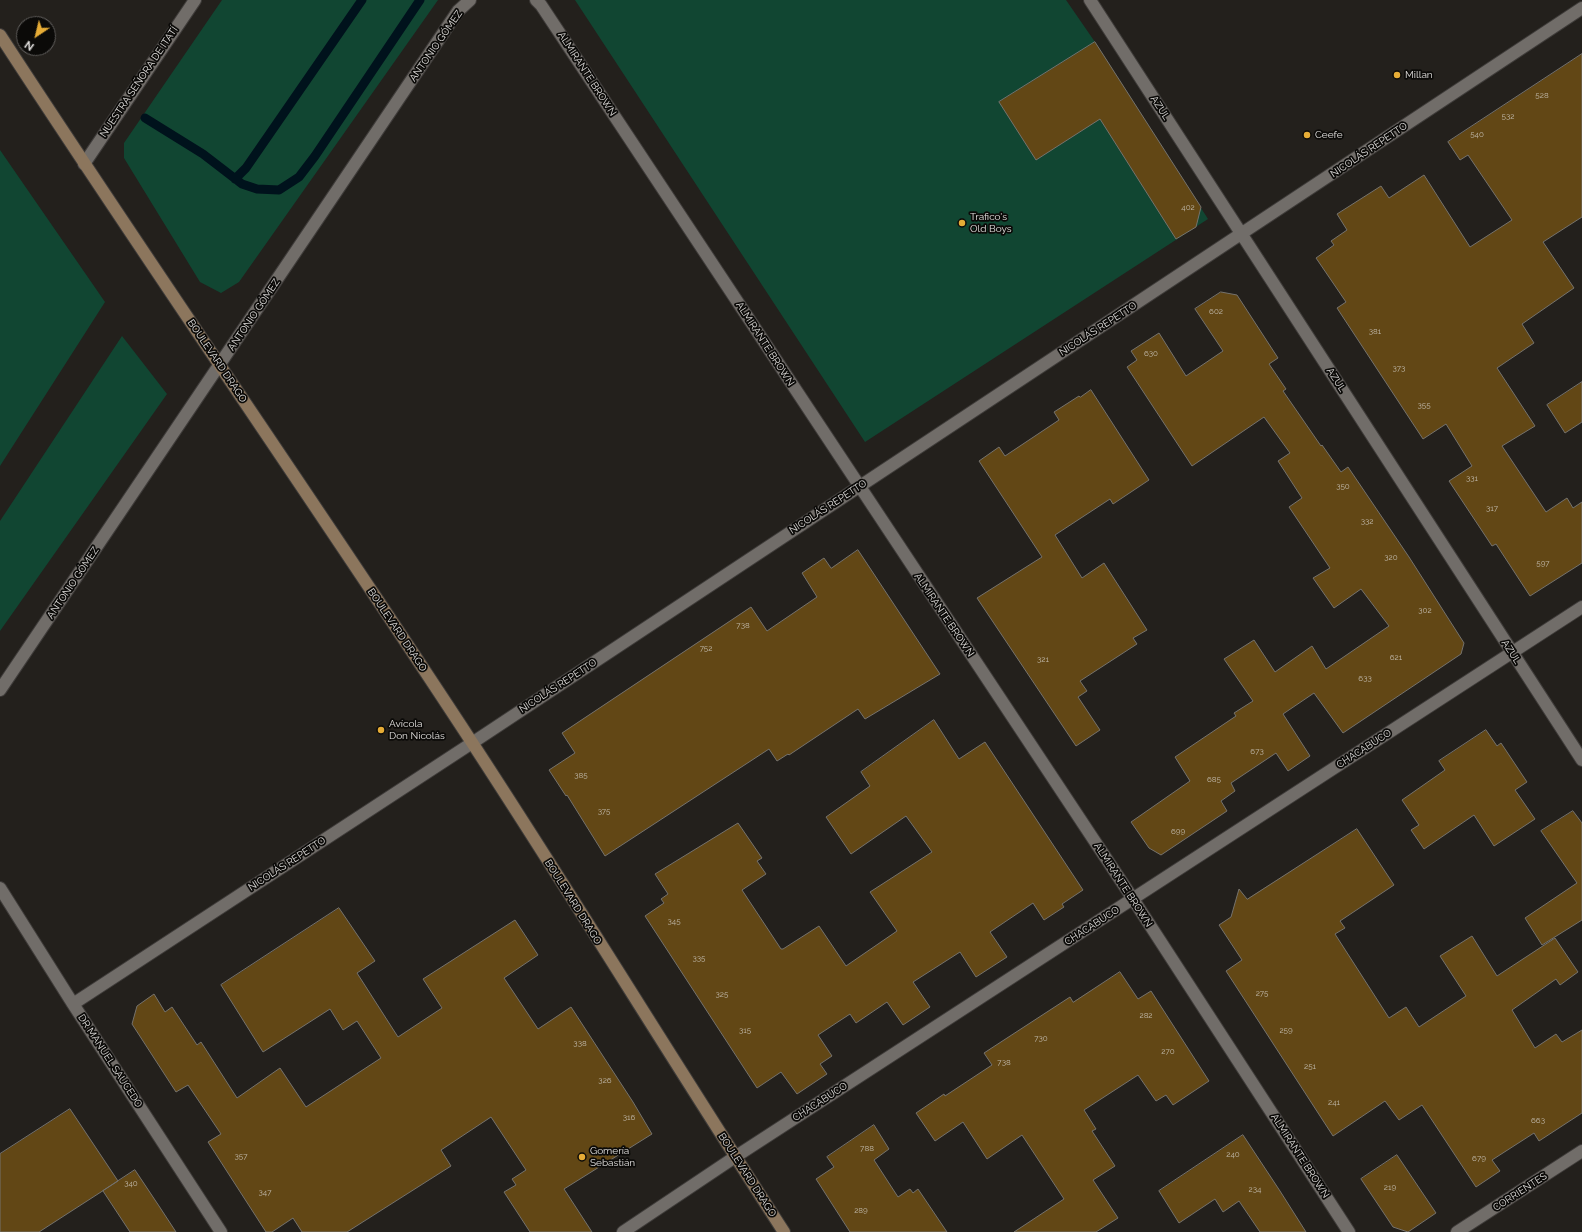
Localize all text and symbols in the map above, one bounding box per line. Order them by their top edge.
street label: ANTONIO GÓMEZ [407,8,465,84]
north arrow [16,16,56,56]
street label: NUESTRA SEÑORA DE ITATÍ [97,24,181,140]
street label: ALMIRANTE BROWN [555,30,619,118]
text: N [22,38,37,53]
place label: Millan [1405,69,1433,81]
marker: Millan [1392,70,1402,80]
house number: 528 [1535,91,1549,101]
street label: AZUL [1148,94,1172,122]
house number: 532 [1502,112,1514,122]
street label: NICOLÁS REPETTO [1328,120,1410,180]
place label: Ceefe [1315,129,1343,141]
marker: Ceefe [1302,130,1312,140]
house number: 540 [1470,130,1484,140]
house number: 402 [1181,203,1195,213]
place label: Trafico's Old Boys [970,211,1012,234]
marker: Trafico's Old Boys [957,218,967,228]
street label: ANTONIO GÓMEZ [226,277,282,353]
street label: NICOLÁS REPETTO [1057,299,1139,359]
street label: ALMIRANTE BROWN [733,300,797,388]
house number: 602 [1209,307,1223,317]
street label: BOULEVARD DRAGO [185,317,249,405]
house number: 381 [1369,327,1381,337]
house number: 630 [1144,349,1158,359]
house number: 373 [1393,364,1405,374]
street label: AZUL [1324,366,1348,394]
house number: 355 [1418,401,1430,411]
house number: 331 [1466,474,1478,484]
street label: NICOLÁS REPETTO [787,477,869,537]
house number: 350 [1336,482,1350,492]
house number: 317 [1486,504,1498,514]
house number: 332 [1361,517,1373,527]
street label: ANTONIO GÓMEZ [45,545,101,621]
house number: 320 [1384,553,1398,563]
house number: 597 [1536,559,1550,569]
street label: ALMIRANTE BROWN [912,571,976,659]
street label: BOULEVARD DRAGO [365,586,429,674]
house number: 302 [1418,606,1432,616]
house number: 738 [736,621,750,631]
street label: AZUL [1499,638,1523,666]
house number: 752 [700,644,712,654]
house number: 621 [1390,653,1402,663]
house number: 321 [1037,655,1049,665]
street label: NICOLÁS REPETTO [517,656,599,716]
house number: 633 [1358,674,1372,684]
place label: Avícola Don Nicolás [389,718,445,742]
marker: Avícola Don Nicolás [376,725,386,735]
street label: CHACABUCO [1334,727,1394,771]
house number: 673 [1250,747,1264,757]
house number: 385 [574,771,588,781]
house number: 685 [1207,775,1221,785]
house number: 375 [598,807,610,817]
house number: 699 [1171,827,1185,837]
street label: NICOLÁS REPETTO [246,834,328,894]
street label: ALMIRANTE BROWN [1091,841,1155,929]
street label: BOULEVARD DRAGO [542,857,604,947]
street label: CHACABUCO [1062,904,1122,948]
house number: 345 [668,917,680,927]
house number: 335 [693,954,705,964]
house number: 275 [1256,989,1268,999]
house number: 325 [716,990,728,1000]
house number: 282 [1139,1011,1153,1021]
street label: DR MANUEL SAUCEDO [75,1012,145,1110]
house number: 315 [739,1026,751,1036]
house number: 259 [1279,1026,1293,1036]
house number: 730 [1034,1034,1048,1044]
house number: 338 [573,1039,587,1049]
house number: 270 [1161,1047,1175,1057]
house number: 738 [997,1058,1011,1068]
house number: 251 [1304,1062,1316,1072]
house number: 326 [598,1076,612,1086]
street label: CHACABUCO [790,1080,850,1124]
house number: 241 [1328,1098,1340,1108]
street label: ALMIRANTE BROWN [1268,1112,1332,1200]
house number: 316 [623,1113,635,1123]
house number: 663 [1531,1116,1545,1126]
street label: BOULEVARD DRAGO [715,1131,779,1219]
house number: 788 [860,1144,874,1154]
place label: Gomería Sebastián [590,1145,635,1168]
house number: 240 [1226,1150,1240,1160]
house number: 357 [235,1152,247,1162]
marker: Gomería Sebastián [577,1152,587,1162]
house number: 679 [1472,1154,1486,1164]
street label: CORRIENTES [1491,1170,1549,1214]
house number: 340 [124,1179,138,1189]
house number: 219 [1384,1183,1396,1193]
house number: 234 [1249,1185,1261,1195]
house number: 347 [259,1188,271,1198]
house number: 289 [854,1206,868,1216]

